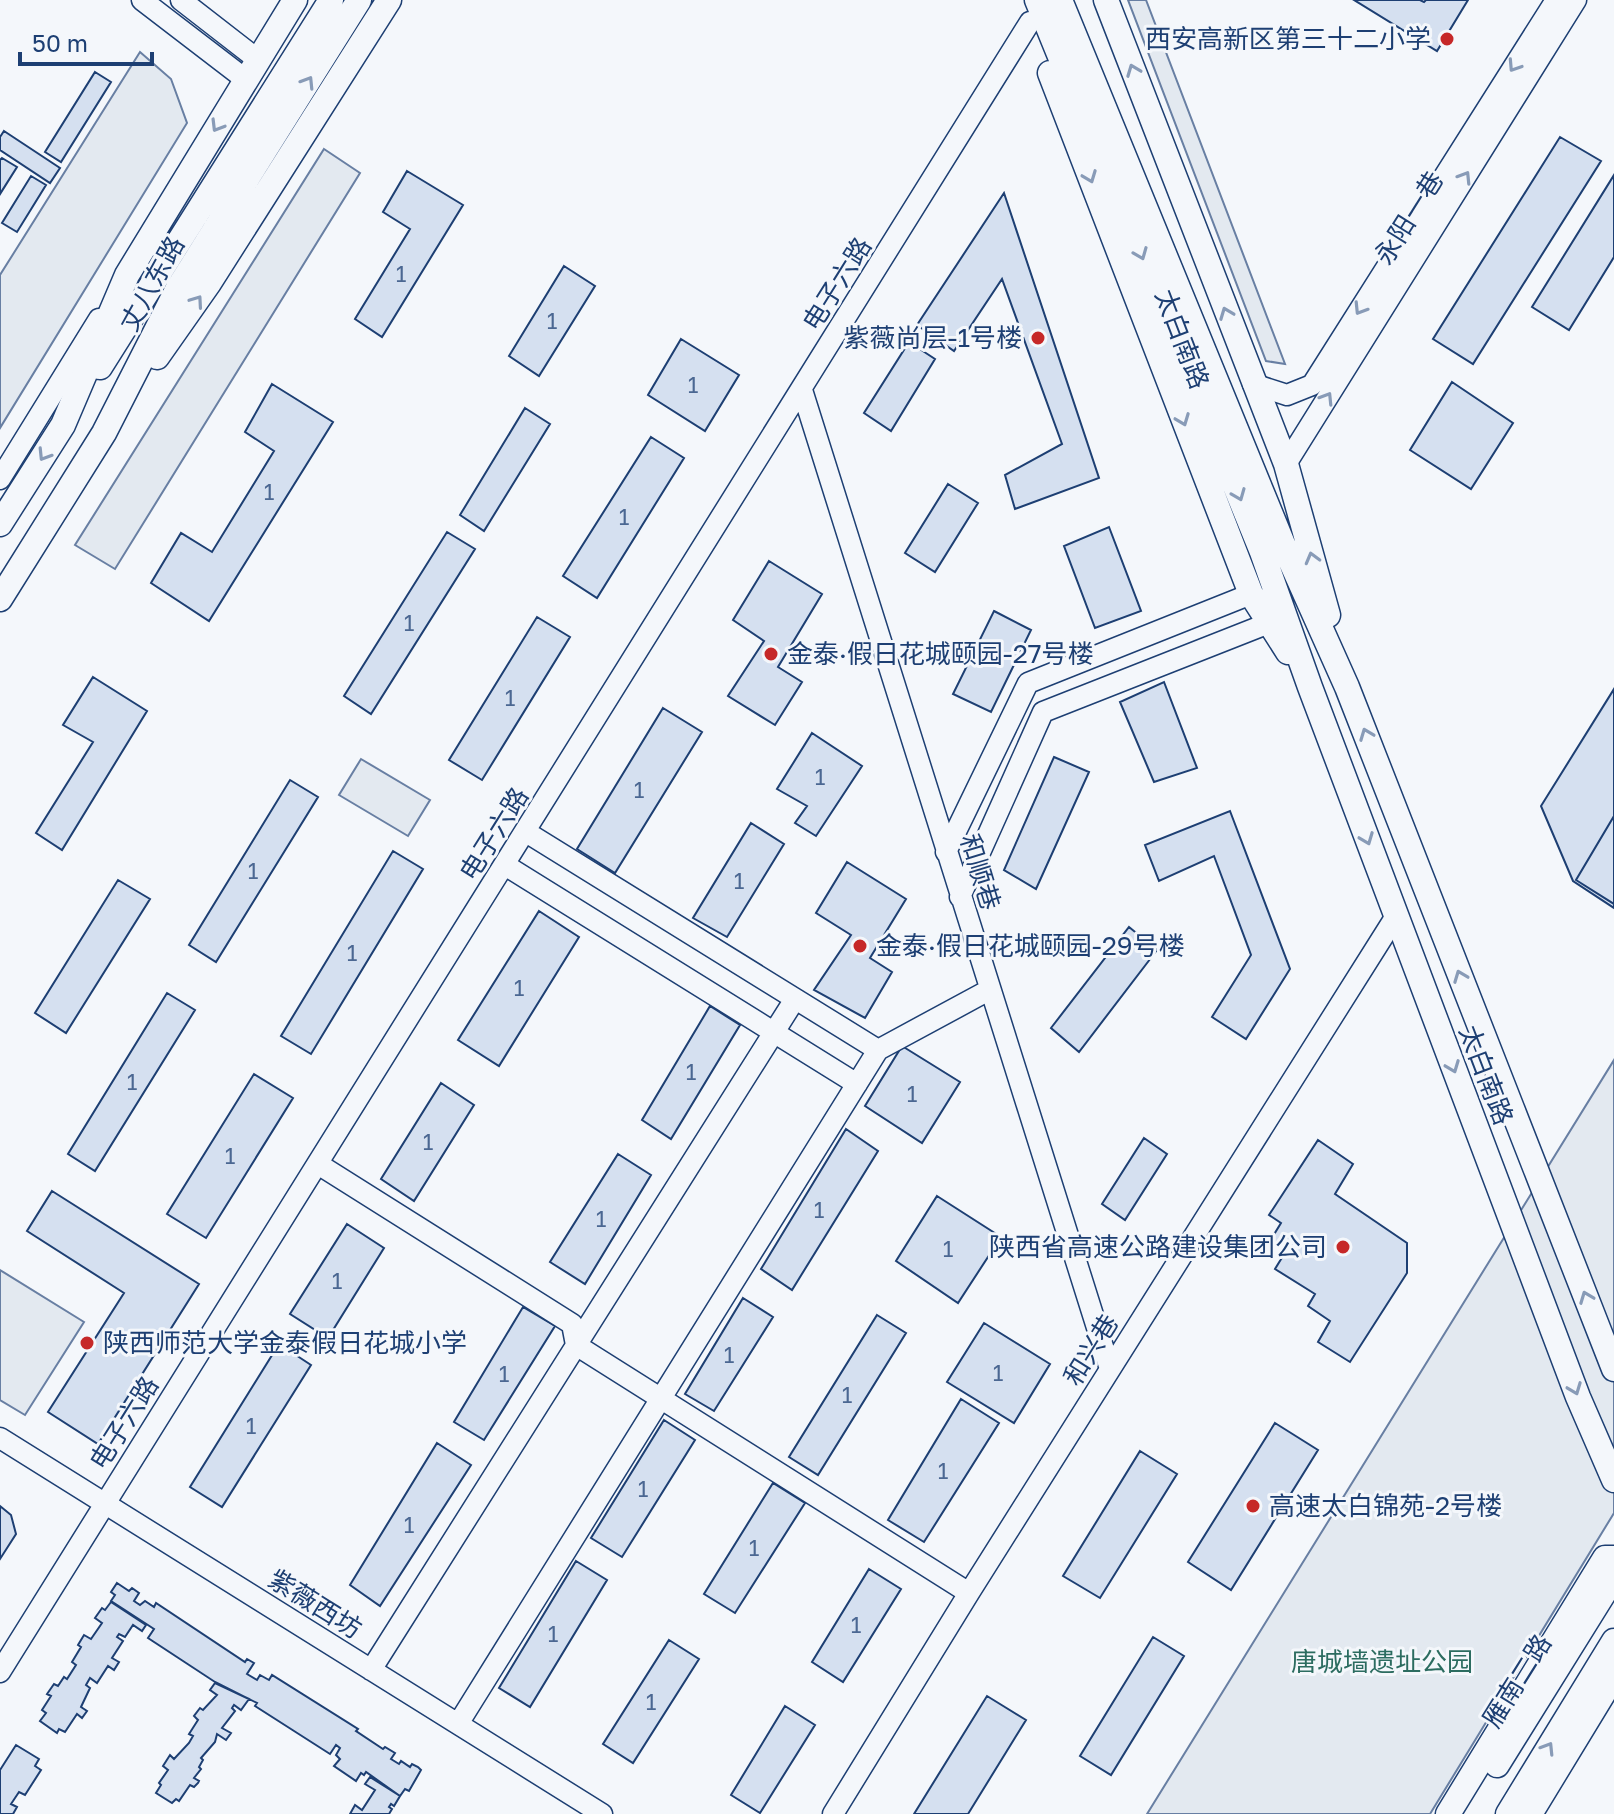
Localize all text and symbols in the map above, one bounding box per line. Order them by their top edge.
scale bar [20,16,152,66]
place label: 西安高新区第三十二小学 [1145,23,1431,54]
text: 50 m [32,28,88,57]
marker: 西安高新区第三十二小学 [1438,30,1456,48]
one-way arrow [1508,57,1523,72]
one-way arrow [1126,64,1143,78]
one-way arrow [298,76,313,90]
one-way arrow [211,117,227,132]
street label: 永阳一巷 [1368,165,1449,270]
one-way arrow [1080,169,1097,183]
one-way arrow [1456,171,1471,186]
street label: 丈八东路 [113,231,190,337]
street label: 电子六路 [796,231,877,336]
one-way arrow [1131,246,1147,260]
house number: 1 [396,260,407,287]
street label: 太白南路 [1149,285,1216,393]
one-way arrow [187,295,202,309]
one-way arrow [1355,301,1370,315]
house number: 1 [547,307,558,334]
one-way arrow [1219,307,1236,321]
place label: 紫薇尚层-1号楼 [844,322,1022,353]
marker: 紫薇尚层-1号楼 [1029,329,1047,347]
house number: 1 [688,371,699,398]
one-way arrow [1318,392,1333,407]
one-way arrow [1173,412,1190,426]
one-way arrow [39,446,54,460]
house number: 1 [264,478,275,505]
one-way arrow [1229,487,1245,501]
house number: 1 [619,503,630,530]
one-way arrow [1305,551,1321,565]
house number: 1 [404,609,415,636]
place label: 金泰·假日花城颐园-27号楼 [787,638,1094,669]
marker: 金泰·假日花城颐园-27号楼 [762,645,780,663]
house number: 1 [505,684,516,711]
one-way arrow [1359,728,1376,742]
house number: 1 [815,763,826,790]
house number: 1 [634,776,645,803]
street label: 电子六路 [453,781,534,886]
street label: 和顺巷 [954,830,1007,914]
one-way arrow [1357,831,1374,845]
house number: 1 [248,857,259,884]
house number: 1 [734,867,745,894]
place label: 金泰·假日花城颐园-29号楼 [876,930,1185,961]
marker: 金泰·假日花城颐园-29号楼 [851,937,869,955]
house number: 1 [347,939,358,966]
one-way arrow [1453,970,1470,984]
house number: 1 [514,974,525,1001]
street label: 太白南路 [1453,1021,1520,1129]
house number: 1 [686,1058,697,1085]
one-way arrow [1443,1059,1460,1073]
house number: 1 [127,1068,138,1095]
house number: 1 [907,1080,918,1107]
house number: 1 [423,1128,434,1155]
house number: 1 [225,1142,236,1169]
house number: 1 [814,1196,825,1223]
house number: 1 [596,1205,607,1232]
place label: 陕西省高速公路建设集团公司 [989,1231,1327,1262]
house number: 1 [943,1235,954,1262]
marker: 陕西省高速公路建设集团公司 [1334,1238,1352,1256]
house number: 1 [332,1267,343,1294]
one-way arrow [1579,1291,1596,1305]
street label: 和兴巷 [1057,1308,1124,1391]
place label: 陕西师范大学金泰假日花城小学 [103,1327,467,1358]
marker: 陕西师范大学金泰假日花城小学 [78,1334,96,1352]
house number: 1 [724,1341,735,1368]
house number: 1 [993,1359,1004,1386]
house number: 1 [499,1360,510,1387]
street label: 电子六路 [83,1370,164,1475]
house number: 1 [842,1381,853,1408]
one-way arrow [1565,1381,1582,1395]
house number: 1 [246,1412,257,1439]
house number: 1 [938,1457,949,1484]
house number: 1 [638,1475,649,1502]
place label: 高速太白锦苑-2号楼 [1269,1490,1502,1521]
marker: 高速太白锦苑-2号楼 [1244,1497,1262,1515]
house number: 1 [404,1511,415,1538]
house number: 1 [749,1534,760,1561]
street label: 紫薇西坊 [263,1563,368,1644]
house number: 1 [851,1611,862,1638]
house number: 1 [548,1620,559,1647]
street label: 雁南二路 [1476,1628,1557,1733]
park label: 唐城墙遗址公园 [1291,1646,1473,1677]
house number: 1 [646,1688,657,1715]
one-way arrow [1539,1742,1554,1756]

